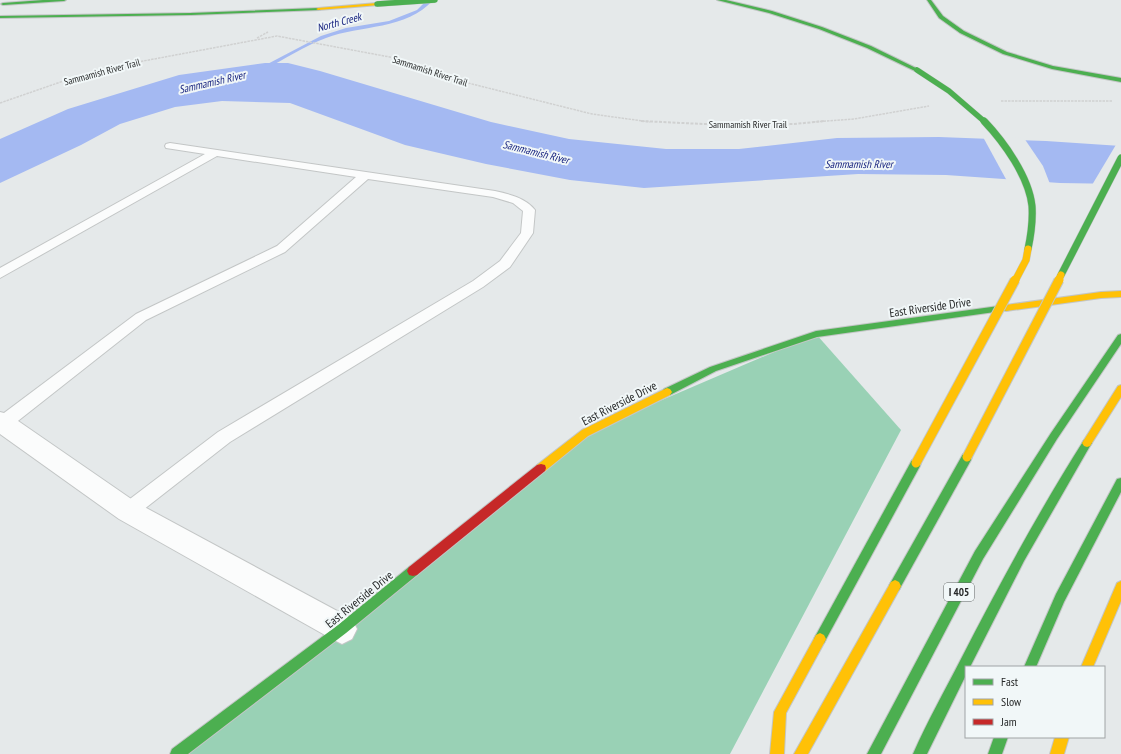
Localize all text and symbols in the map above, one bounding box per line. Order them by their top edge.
water label: North Creek [315,9,364,35]
street label: Sammamish River Trail [391,53,470,89]
street label: Sammamish River Trail [62,55,142,88]
water label: Sammamish River [177,67,249,96]
street label: Sammamish River Trail [709,118,788,131]
water label: Sammamish River [501,137,572,167]
water label: Sammamish River [825,157,895,171]
street label: East Riverside Drive [888,294,972,320]
street label: East Riverside Drive [579,378,659,428]
street label: East Riverside Drive [322,567,396,631]
road number: I 405 [944,583,974,601]
legend [965,666,1105,738]
text: Fast [1001,674,1019,689]
text: Slow [1001,694,1022,709]
text: Jam [1000,714,1017,729]

